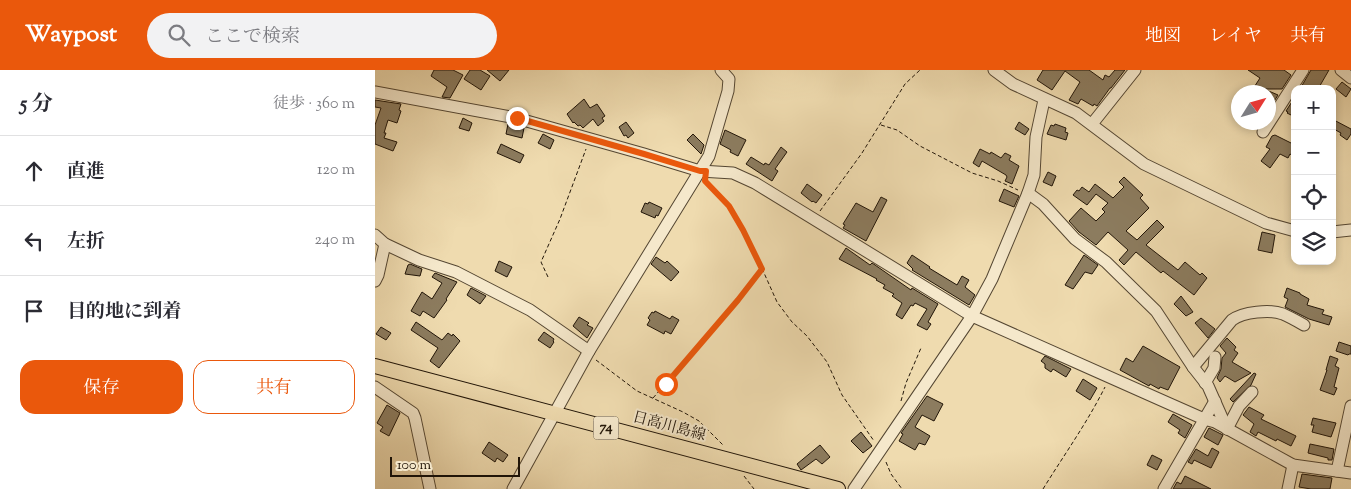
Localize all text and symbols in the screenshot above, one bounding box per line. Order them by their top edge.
search box [147,13,497,58]
text: Waypost [25,18,117,52]
icon: search [165,21,193,49]
text: ここで検索 [205,24,300,51]
text: 地図 [1145,24,1181,50]
text: レイヤ [1209,24,1262,50]
text: 共有 [1290,24,1326,50]
north arrow [1231,85,1276,130]
map controls [1291,85,1336,265]
button: + [1291,85,1336,130]
text: 5 分 [20,90,53,120]
text: 徒歩 · 360 m [273,93,355,116]
route end [506,107,529,130]
button: − [1291,130,1336,175]
icon: ahead [20,157,48,185]
text: 直進 [67,159,105,186]
text: 120 m [317,159,355,182]
button: locate [1291,175,1336,220]
button: layers [1291,220,1336,265]
icon: left [20,227,48,255]
text: 左折 [67,229,105,256]
text: 240 m [314,229,355,252]
icon: arrive [20,297,48,325]
text: 目的地に到着 [67,299,181,326]
button: 保存 [20,360,183,414]
button: 共有 [193,360,355,414]
route start [655,373,678,396]
street label: 日高川島線 [630,407,708,447]
road number: 74 [593,416,619,439]
scale bar [390,454,520,477]
text: 100 m [397,456,431,476]

